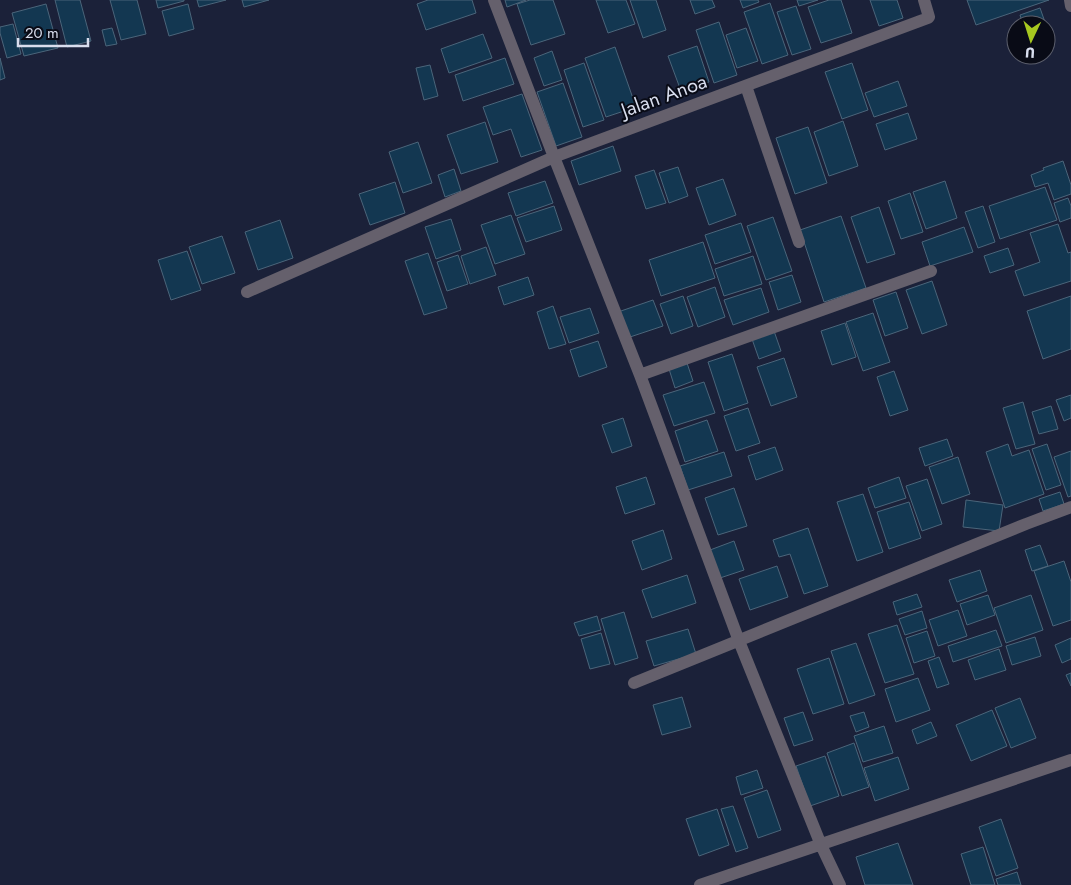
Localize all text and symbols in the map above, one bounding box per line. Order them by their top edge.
scale bar [18,15,88,47]
north arrow [1006,15,1056,65]
text: 20 m [25,22,59,44]
text: U [1024,43,1036,63]
street label: Jalan Anoa [614,67,711,126]

